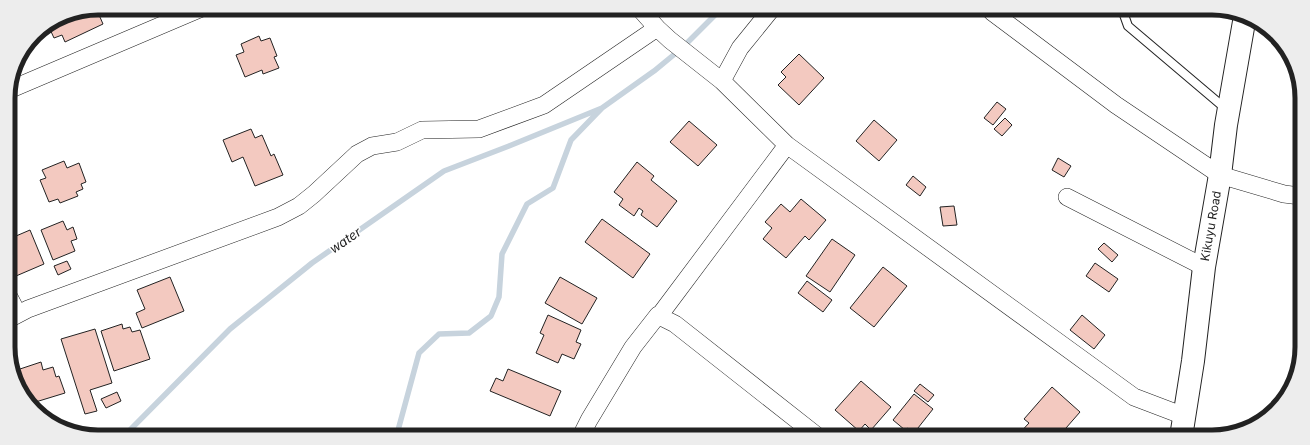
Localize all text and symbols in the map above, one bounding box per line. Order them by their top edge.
street label: Kikuyu Road [1197,190,1224,262]
water label: water [326,223,365,257]

